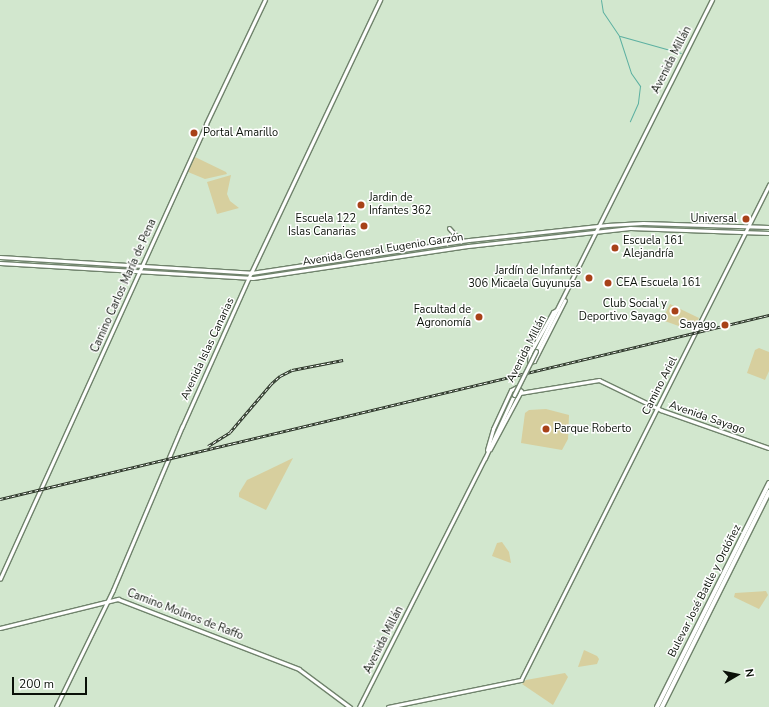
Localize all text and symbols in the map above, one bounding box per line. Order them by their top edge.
street label: Avenida Millán [649,24,695,96]
place label: Portal Amarillo [203,126,278,140]
marker: Portal Amarillo [188,127,200,139]
place label: Jardin de Infantes 362 [369,192,431,218]
marker: Jardin de Infantes 362 [356,200,366,210]
place label: Universal [690,212,737,226]
place label: Escuela 122 Islas Canarias [288,213,356,239]
marker: Universal [740,213,752,225]
street label: Camino Carlos María de Pena [89,217,159,355]
marker: Escuela 122 Islas Canarias [359,221,369,231]
street label: Avenida General Eugenio Garzón [302,231,464,269]
place label: Escuela 161 Alejandría [623,235,683,261]
marker: Escuela 161 Alejandría [610,243,620,253]
place label: Jardín de Infantes 306 Micaela Guyunusa [468,265,581,291]
marker: Jardín de Infantes 306 Micaela Guyunusa [584,273,594,283]
place label: CEA Escuela 161 [616,276,701,290]
marker: CEA Escuela 161 [603,278,613,288]
street label: Avenida Islas Canarias [179,296,237,402]
place label: Club Social y Deportivo Sayago [579,298,667,324]
place label: Facultad de Agronomía [414,304,471,330]
marker: Club Social y Deportivo Sayago [670,306,680,316]
marker: Facultad de Agronomía [474,312,484,322]
street label: Avenida Millán [504,313,550,385]
place label: Sayago [680,318,716,332]
marker: Sayago [719,319,731,331]
street label: Camino Ariel [640,355,680,417]
street label: Avenida Sayago [667,399,747,437]
place label: Parque Roberto [554,422,631,436]
marker: Parque Roberto [541,424,551,434]
street label: Bulevar José Batlle y Ordóñez [666,522,744,660]
street label: Camino Molinos de Raffo [125,587,245,643]
street label: Avenida Millán [361,604,407,676]
north arrow [717,655,757,695]
text: N [741,668,757,678]
scale bar [14,669,89,695]
text: 200 m [19,676,54,692]

